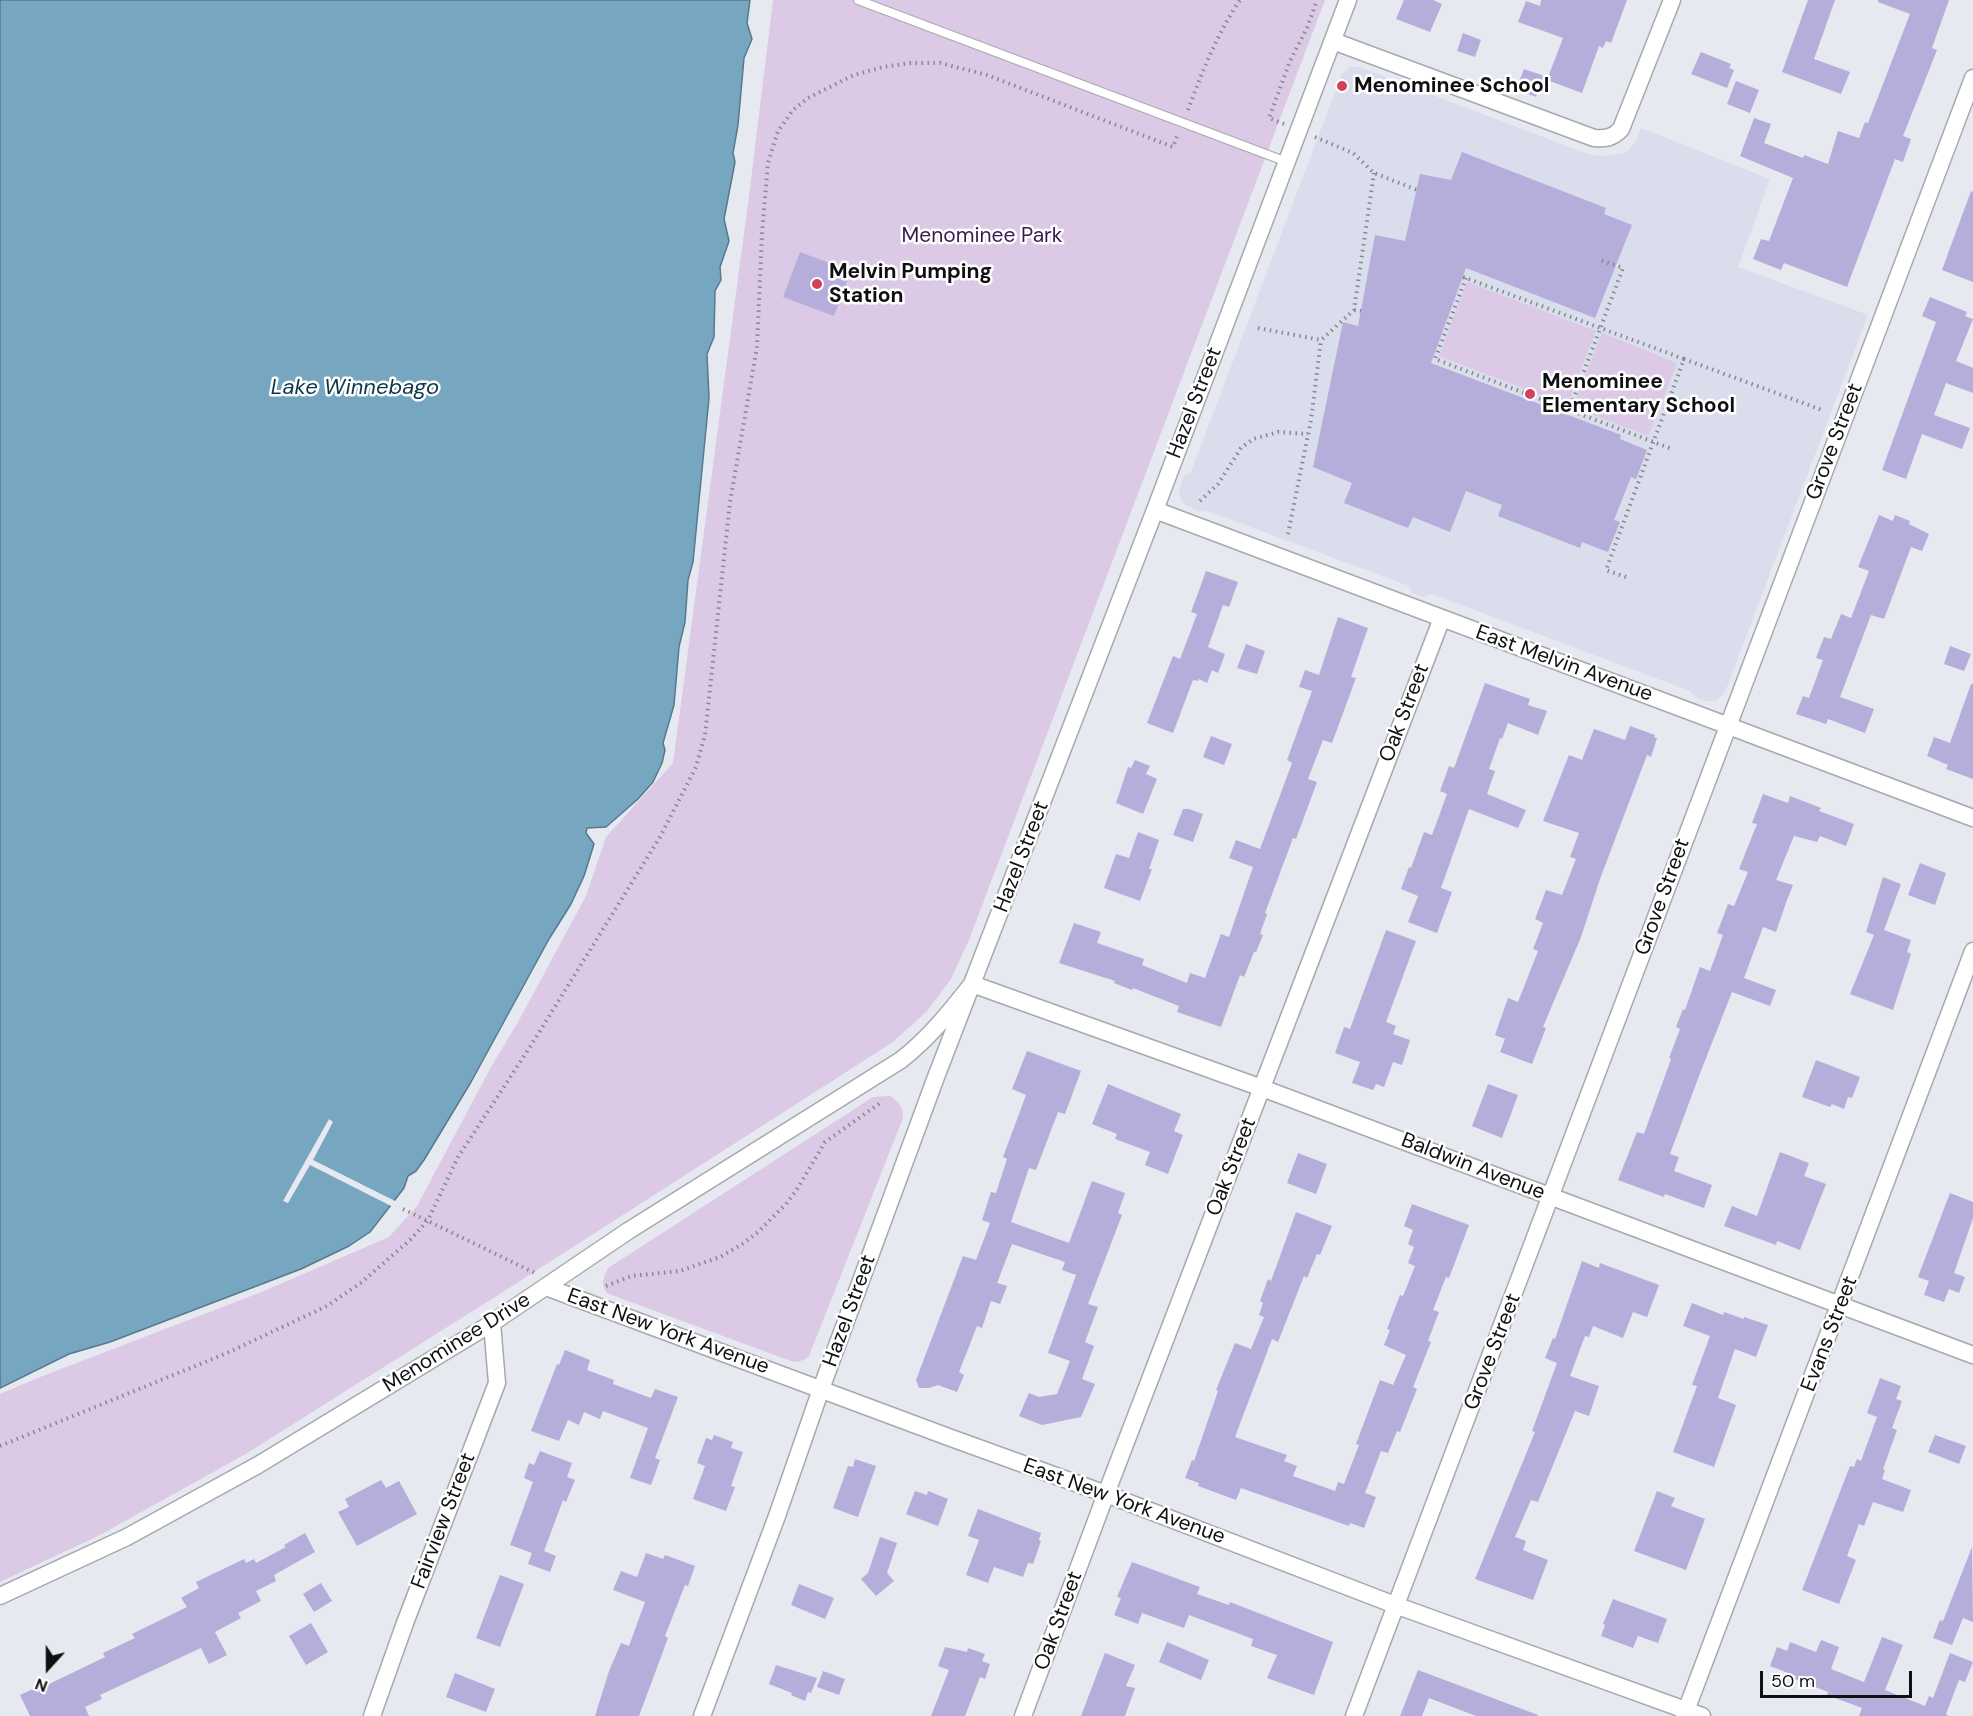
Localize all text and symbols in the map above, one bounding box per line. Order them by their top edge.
place label: Menominee School [1354,73,1549,99]
marker: Menominee School [1335,79,1349,93]
park label: Menominee Park [902,223,1062,249]
place label: Melvin Pumping Station [829,259,992,309]
marker: Melvin Pumping Station [810,277,824,291]
street label: Hazel Street [1162,344,1228,462]
place label: Menominee Elementary School [1542,369,1735,419]
water label: Lake Winnebago [271,375,439,401]
street label: Grove Street [1801,380,1869,504]
marker: Menominee Elementary School [1523,387,1537,401]
street label: East Melvin Avenue [1472,620,1656,708]
street label: Oak Street [1375,660,1435,766]
street label: Hazel Street [989,798,1055,916]
street label: Grove Street [1630,835,1696,959]
street label: Oak Street [1202,1114,1262,1220]
street label: Baldwin Avenue [1398,1128,1548,1206]
street label: Hazel Street [818,1252,882,1370]
street label: Evans Street [1796,1273,1864,1395]
street label: East New York Avenue [564,1284,772,1380]
street label: Menominee Drive [379,1288,535,1398]
street label: Grove Street [1459,1290,1527,1414]
street label: Fairview Street [407,1450,481,1592]
street label: East New York Avenue [1020,1454,1228,1550]
street label: Oak Street [1029,1568,1089,1674]
north arrow [18,1638,78,1698]
scale bar [1763,1659,1914,1697]
text: 50 m [1771,1669,1815,1693]
text: N [32,1673,51,1697]

